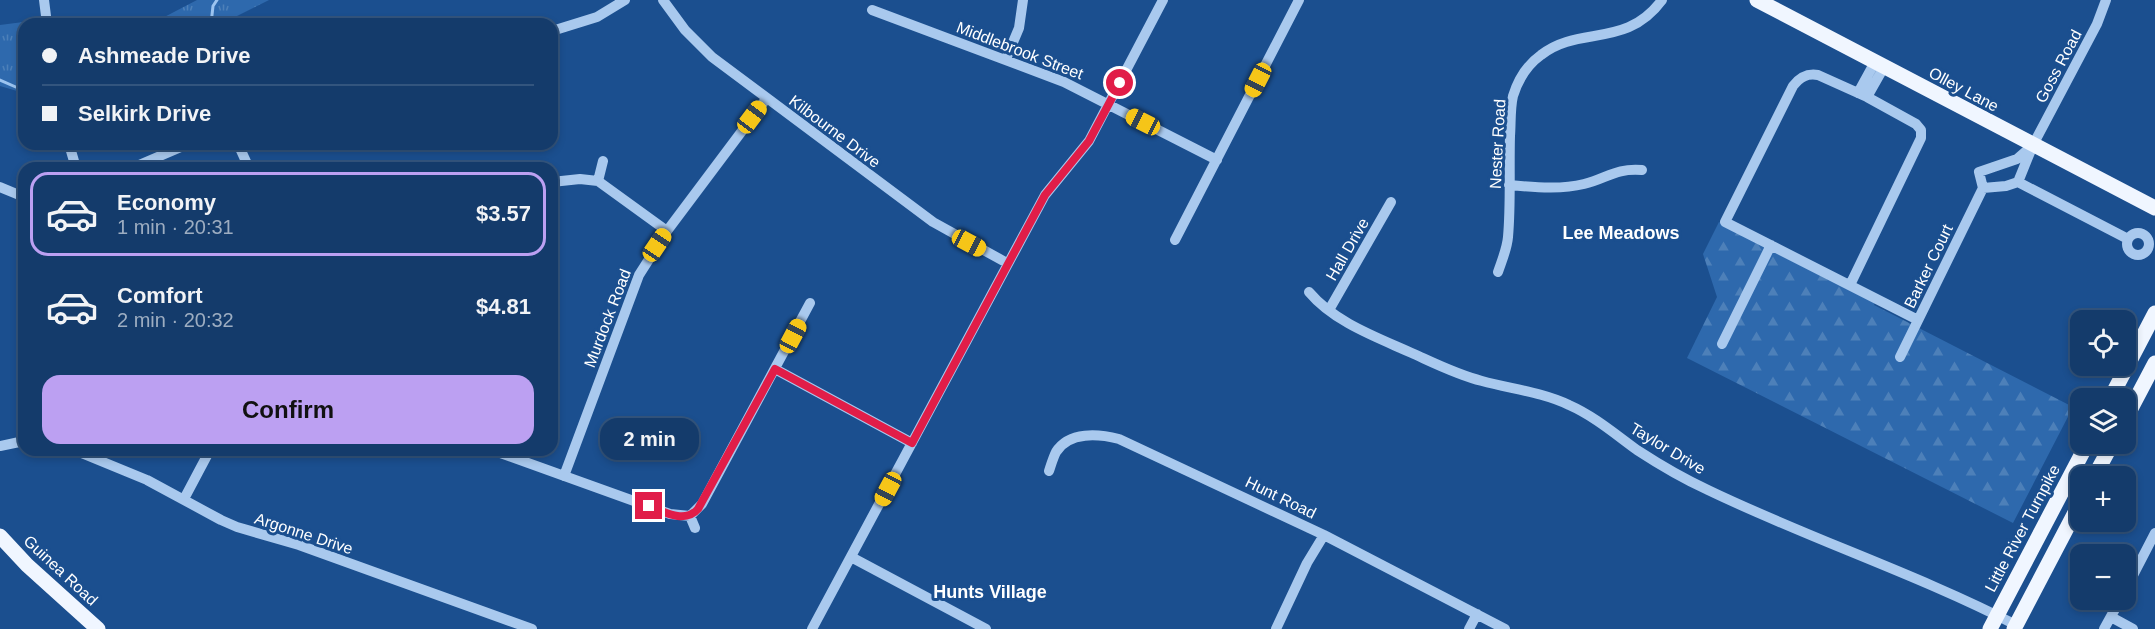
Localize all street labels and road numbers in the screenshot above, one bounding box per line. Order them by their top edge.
street label: Middlebrook Street [954,18,1086,83]
street label: Goss Road [2032,27,2085,106]
street label: Olley Lane [1926,64,2002,115]
street label: Kilbourne Drive [786,92,884,171]
street label: Nester Road [1487,99,1508,189]
street label: Hall Drive [1323,215,1372,284]
street label: Barker Court [1901,221,1956,311]
street label: Murdock Road [581,267,634,370]
street label: Taylor Drive [1627,419,1708,478]
street label: Little River Turnpike [1982,462,2063,595]
street label: Hunt Road [1243,473,1319,522]
street label: Argonne Drive [253,510,355,557]
street label: Guinea Road [20,532,101,609]

